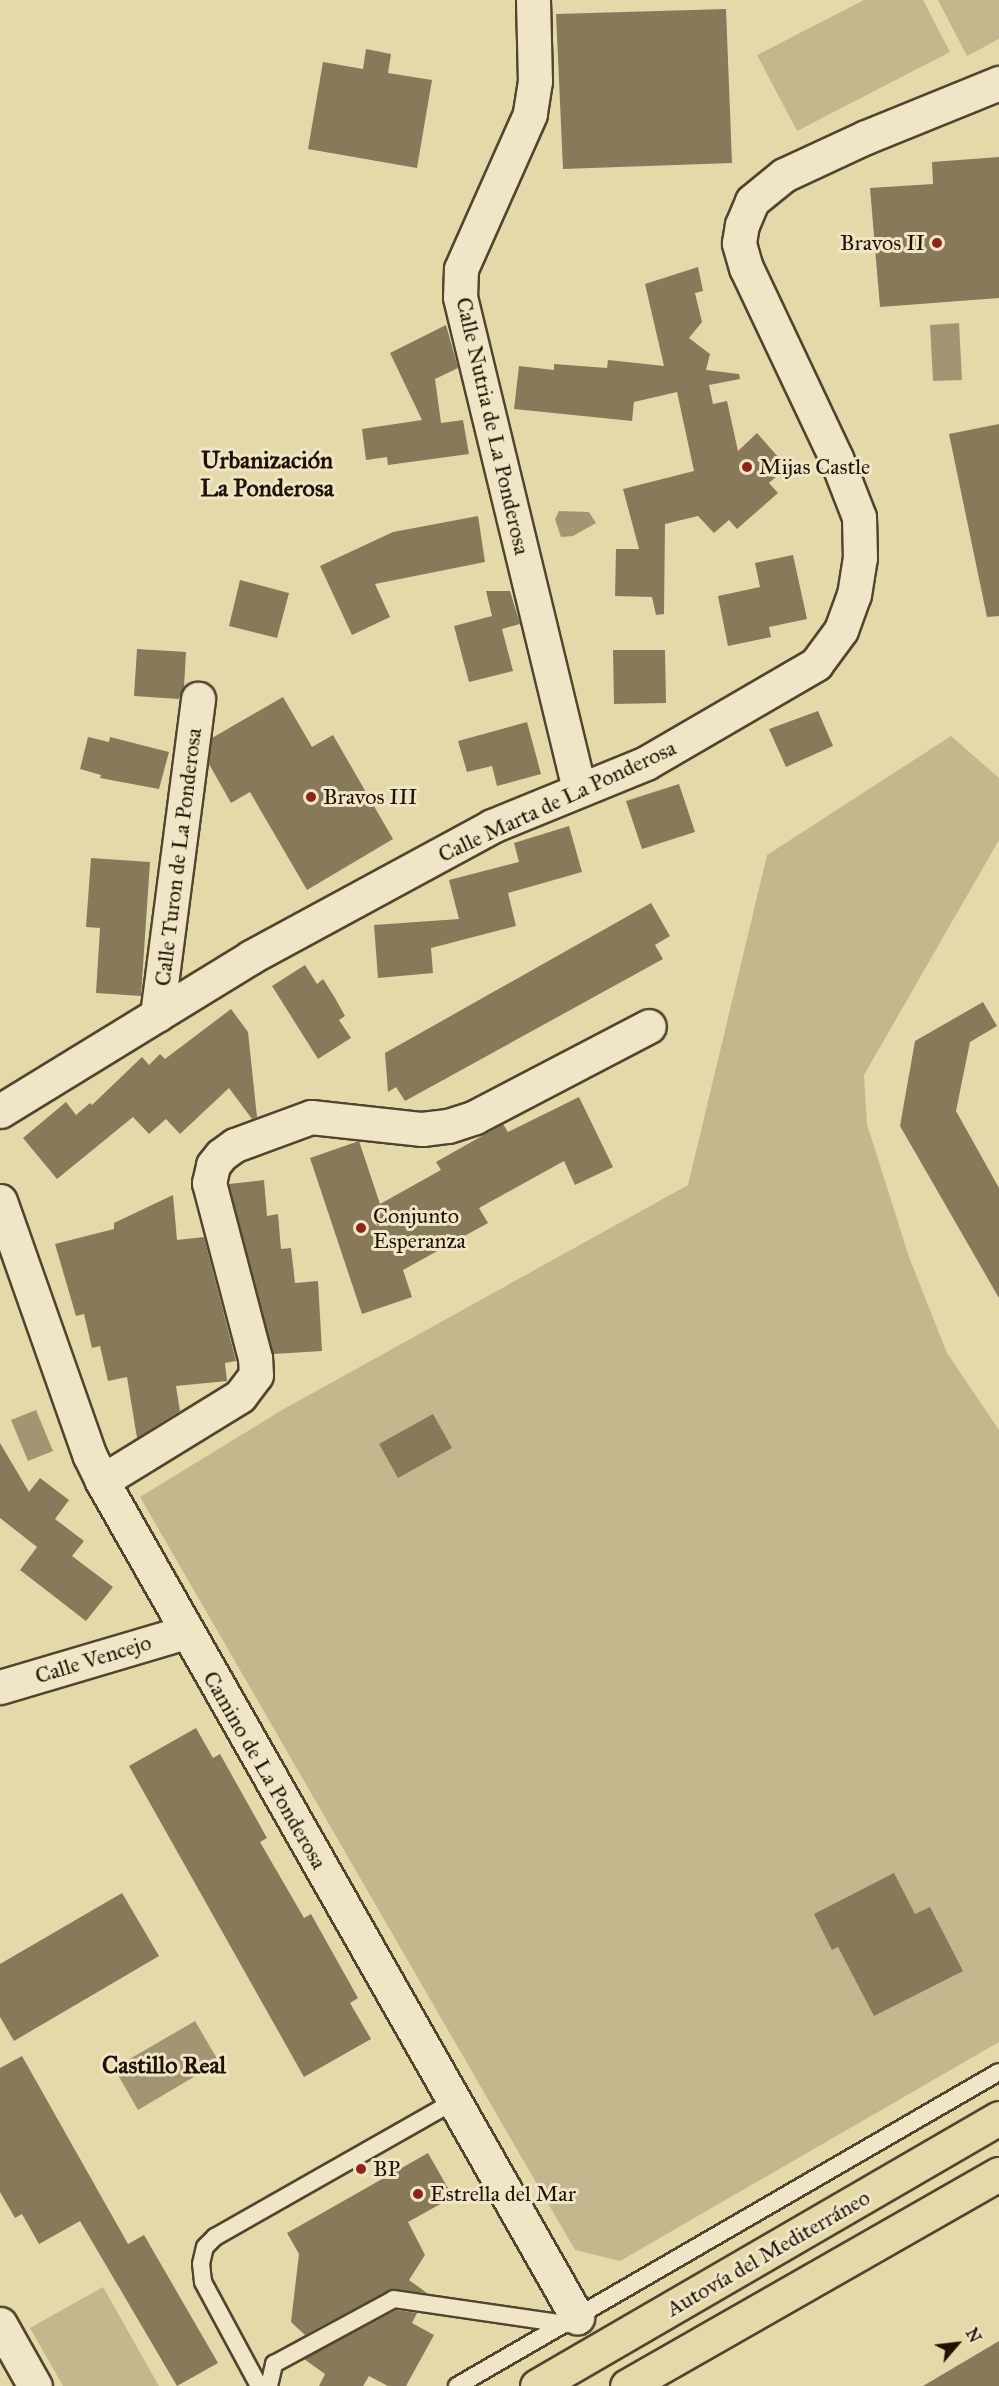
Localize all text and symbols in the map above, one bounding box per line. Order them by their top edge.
place label: Bravos II [840,230,925,256]
marker: Bravos II [930,236,944,250]
street label: Calle Nutria de La Ponderosa [450,295,536,557]
district label: Urbanización La Ponderosa [200,447,334,503]
place label: Mijas Castle [759,454,870,480]
marker: Mijas Castle [740,460,754,474]
street label: Calle Turon de La Ponderosa [149,726,207,988]
street label: Calle Marta de La Ponderosa [434,734,680,868]
place label: Bravos III [323,784,417,810]
marker: Bravos III [304,790,318,804]
place label: Conjunto Esperanza [373,1202,466,1254]
marker: Conjunto Esperanza [354,1221,368,1235]
street label: Calle Vencejo [32,1629,154,1689]
street label: Camino de La Ponderosa [198,1666,332,1874]
district label: Castillo Real [102,2052,226,2080]
place label: BP [373,2156,400,2182]
marker: BP [354,2162,368,2176]
place label: Estrella del Mar [430,2181,576,2207]
street label: Autovía del Mediterráneo [662,2184,874,2322]
marker: Estrella del Mar [411,2187,425,2201]
north arrow [927,2314,987,2374]
text: N [962,2325,985,2346]

